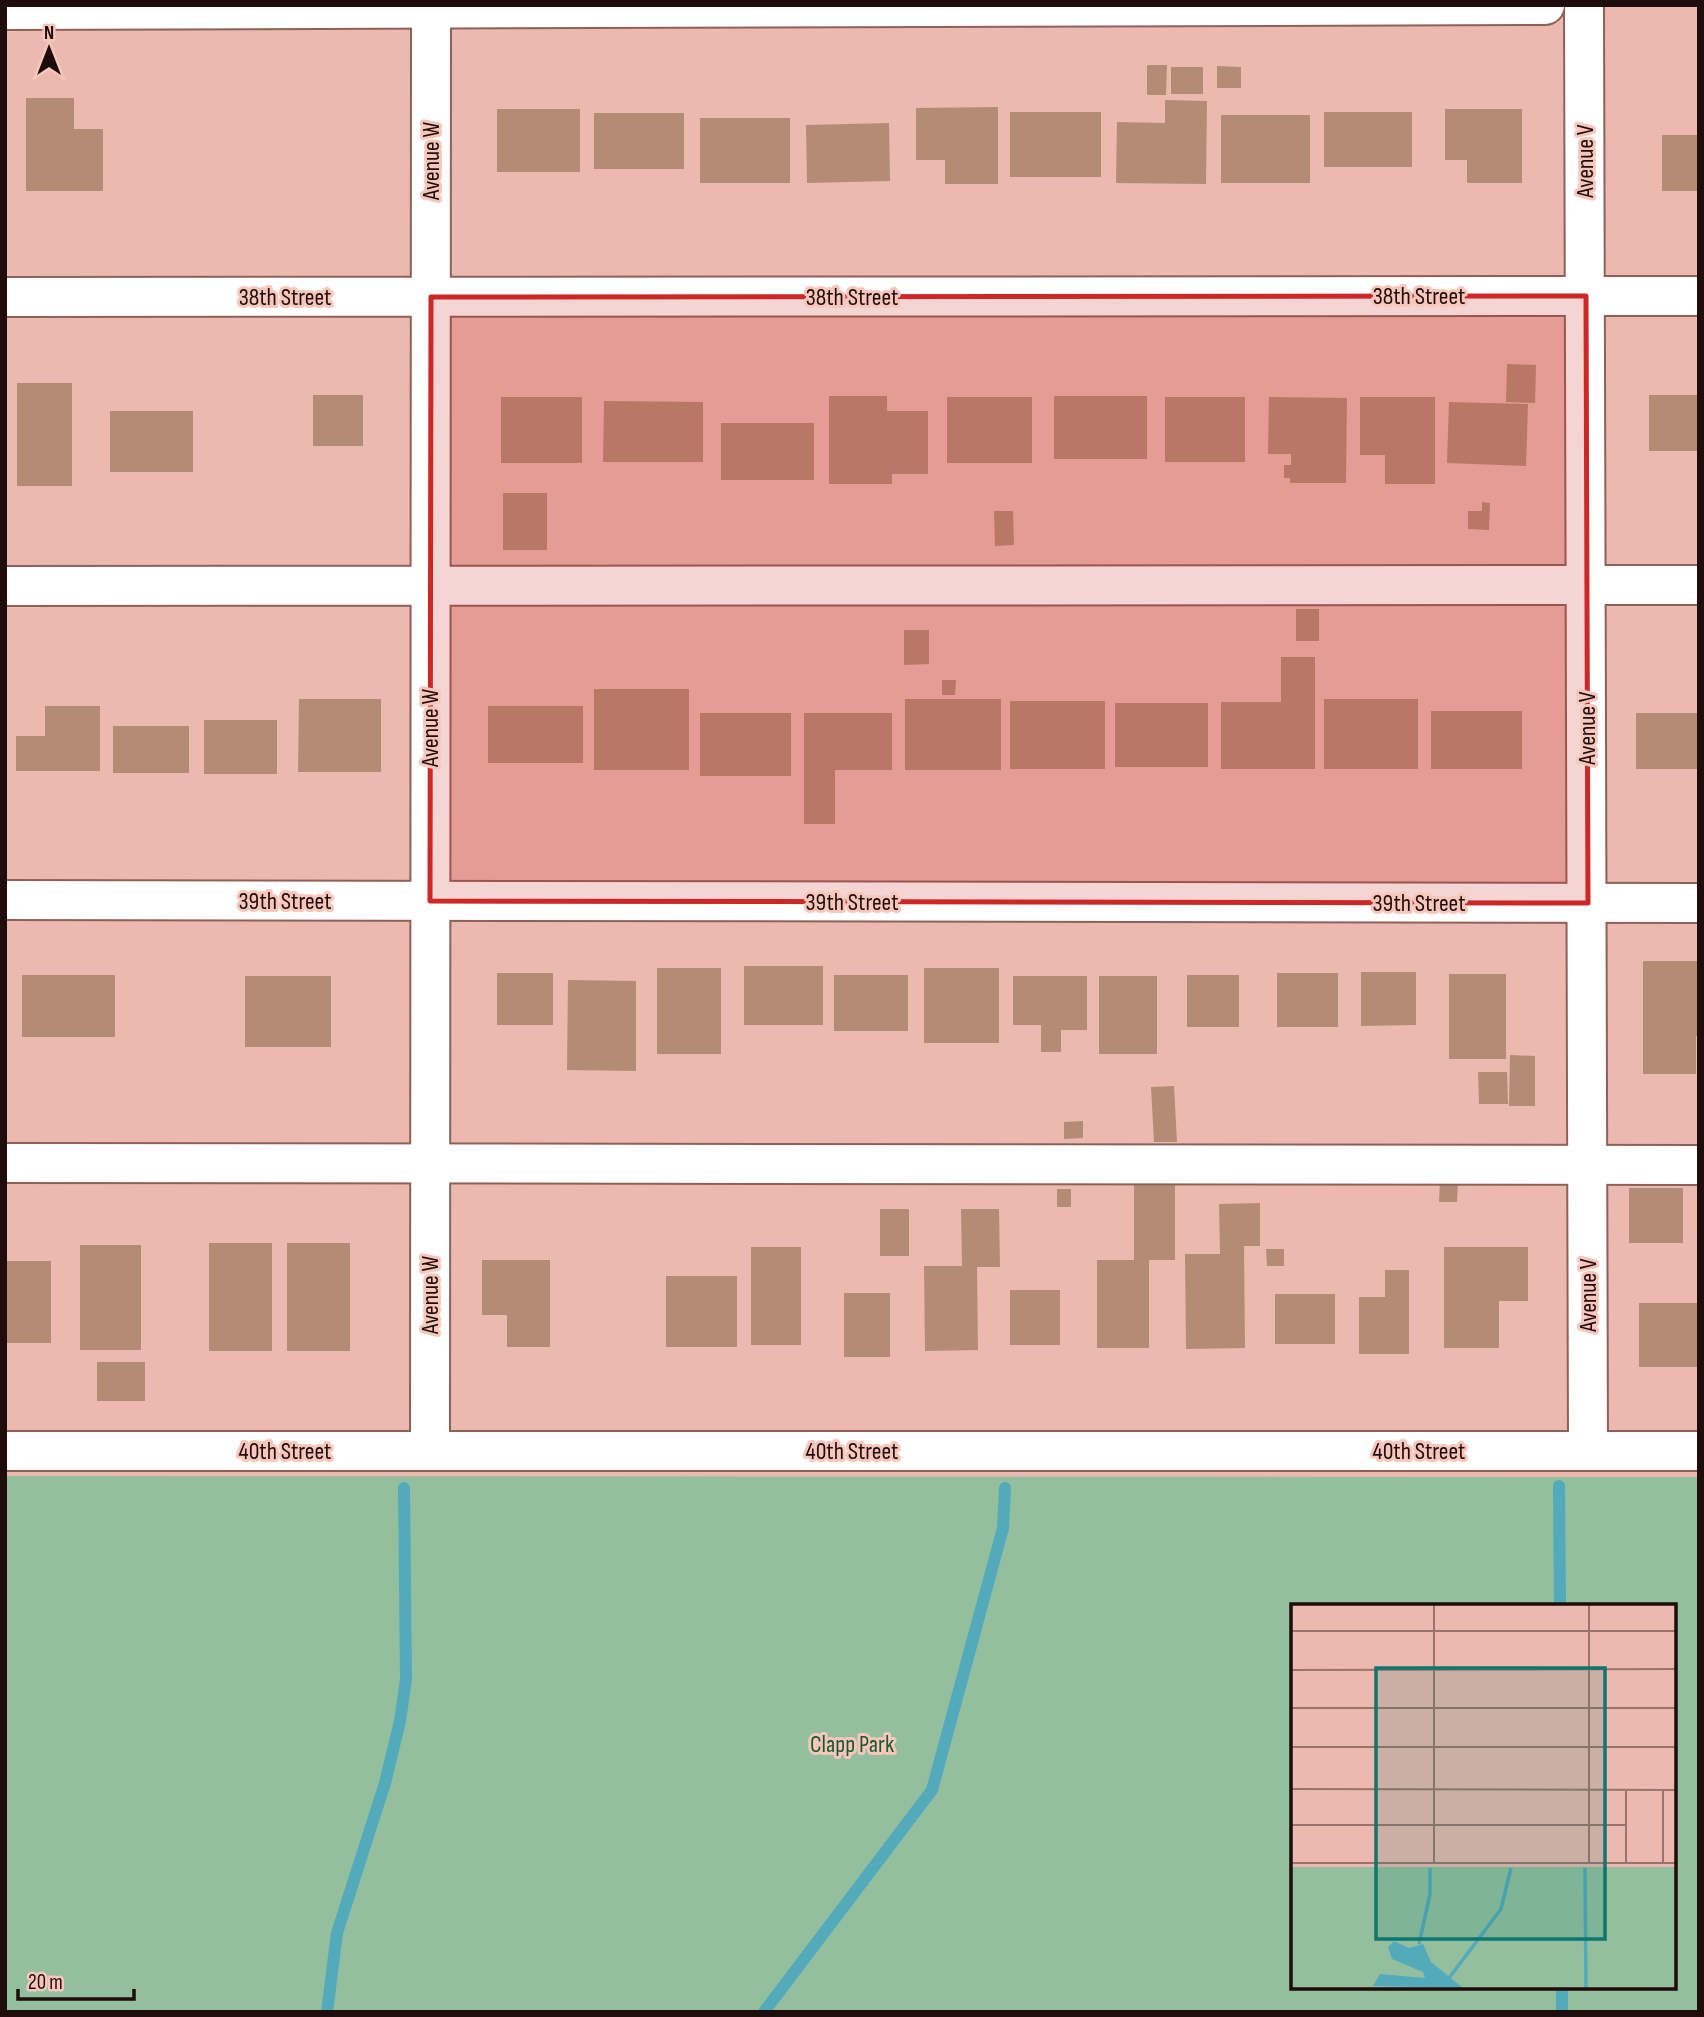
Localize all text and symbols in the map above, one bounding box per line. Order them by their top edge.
north arrow [14,14,84,84]
text: N [44,22,54,45]
street label: Avenue W [417,122,446,201]
street label: Avenue V [1571,124,1600,199]
street label: 38th Street [1373,282,1465,311]
street label: 38th Street [239,283,331,312]
street label: 38th Street [806,283,898,312]
street label: Avenue W [416,689,445,768]
street label: Avenue V [1573,691,1602,766]
street label: 39th Street [239,887,331,916]
street label: 39th Street [806,888,898,917]
street label: 39th Street [1373,889,1465,918]
street label: Avenue W [416,1256,445,1335]
street label: Avenue V [1574,1258,1603,1333]
street label: 40th Street [239,1437,331,1466]
street label: 40th Street [806,1437,898,1466]
street label: 40th Street [1373,1437,1465,1466]
inset map [1291,1604,1676,1989]
park label: Clapp Park [810,1730,894,1759]
scale bar [18,1958,133,2002]
text: 20 m [28,1970,63,1995]

